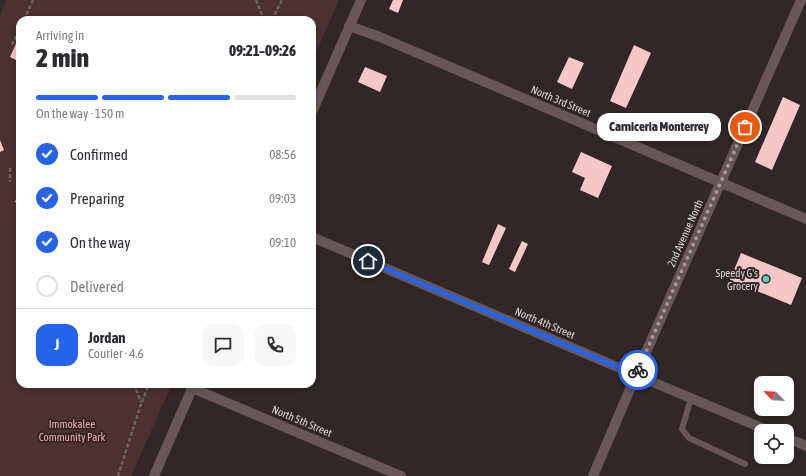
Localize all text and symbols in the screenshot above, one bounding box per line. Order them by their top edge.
text: Arriving in [36,28,84,43]
text: 09:21–09:26 [229,42,296,59]
text: 2 min [36,43,89,73]
street label: North 3rd Street [529,83,593,119]
text: On the way · 150 m [36,106,124,121]
pin [728,110,762,144]
callout: Carniceria Monterrey [597,113,721,141]
icon: bag [734,116,756,138]
text: Carniceria Monterrey [609,119,709,134]
icon: check [36,143,58,165]
text: Confirmed [70,146,128,163]
text: 08:56 [269,147,296,162]
icon: check [36,187,58,209]
text: Preparing [70,190,124,207]
text: 09:03 [269,191,296,206]
street label: 2nd Avenue North [665,197,705,269]
icon: check [36,231,58,253]
text: On the way [70,234,131,251]
text: 09:10 [269,235,296,250]
pin [351,244,385,278]
icon: home [357,250,379,272]
place label: Speedy G's Grocery [716,267,758,292]
marker: Speedy G's Grocery [761,274,771,284]
text: Delivered [70,278,124,295]
street label: North 4th Street [513,305,577,341]
button: chat [202,324,244,366]
button: phone [254,324,296,366]
text: Jordan [88,329,126,346]
text: J [55,336,59,353]
text: Courier · 4.6 [88,346,144,361]
courier [618,350,658,390]
icon: bike [627,359,649,381]
north arrow [754,376,794,416]
map controls [754,376,794,464]
street label: North 5th Street [270,403,334,439]
park label: Immokalee Community Park [39,418,106,443]
button: locate [754,424,794,464]

